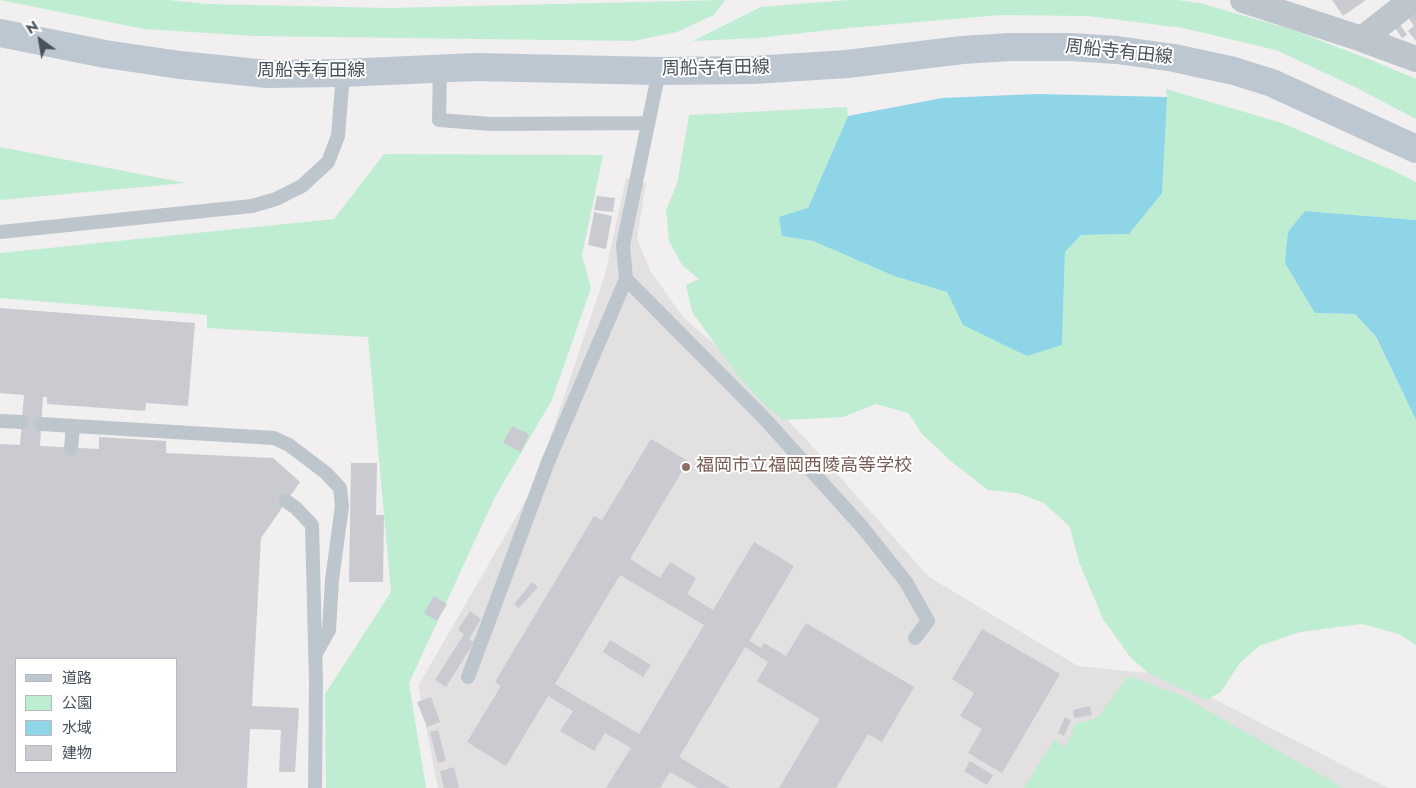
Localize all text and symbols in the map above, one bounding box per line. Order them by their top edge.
north arrow [15,15,65,65]
text: N [22,16,42,39]
street label: 周船寺有田線 [1064,37,1174,69]
street label: 周船寺有田線 [662,57,770,81]
street label: 周船寺有田線 [257,61,365,83]
place label: 福岡市立福岡西陵高等学校 [696,456,912,478]
marker: 福岡市立福岡西陵高等学校 [680,461,692,473]
legend [15,658,178,773]
text: 道路 [62,667,92,689]
text: 公園 [62,692,92,714]
text: 水域 [62,717,92,739]
text: 建物 [62,742,92,764]

